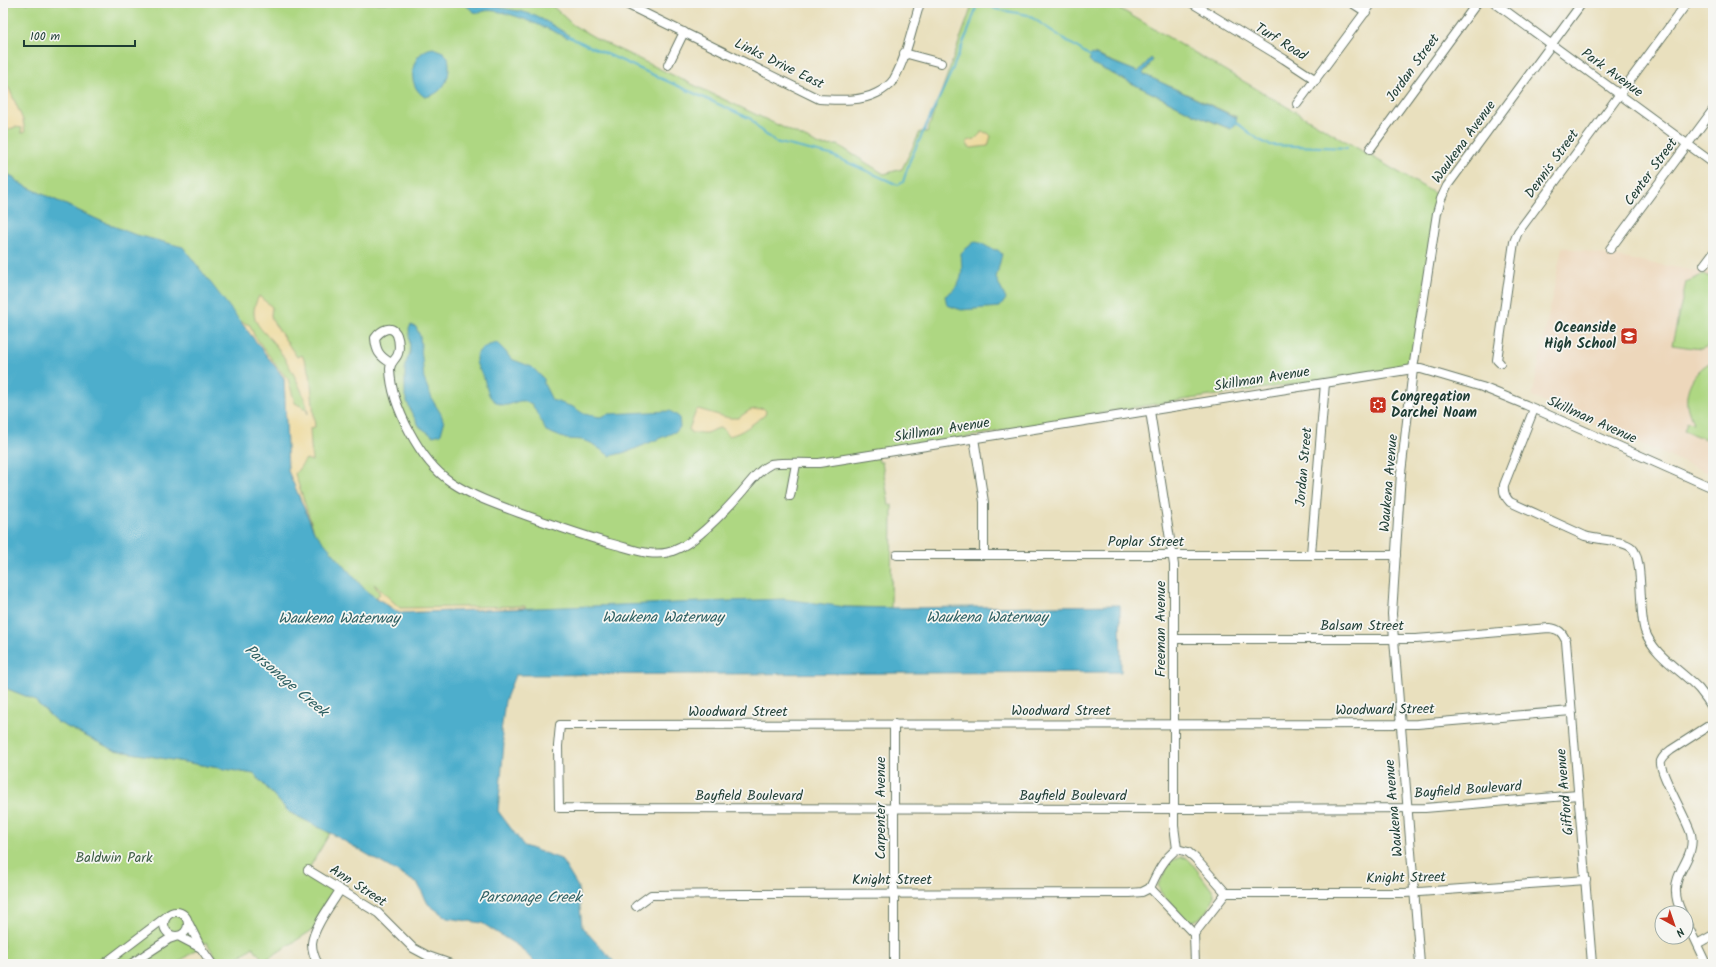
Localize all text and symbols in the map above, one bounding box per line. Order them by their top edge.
street label: Turf Road [1251,17,1312,67]
scale bar [24,22,135,48]
text: 100 m [30,27,61,46]
street label: Jordan Street [1381,29,1446,107]
street label: Links Drive East [730,33,828,96]
street label: Park Avenue [1576,43,1648,104]
street label: Waukena Avenue [1426,95,1502,188]
street label: Dennis Street [1519,124,1585,203]
street label: Center Street [1619,133,1684,211]
place label: Oceanside High School [1544,317,1616,355]
school or university icon: Oceanside High School [1619,326,1639,346]
street label: Skillman Avenue [1213,361,1312,397]
place label: Congregation Darchei Noam [1391,386,1477,424]
street label: Skillman Avenue [1544,390,1641,450]
synagogue icon: Congregation Darchei Noam [1368,395,1388,415]
street label: Skillman Avenue [893,412,992,448]
street label: Jordan Street [1290,426,1318,508]
street label: Waukena Avenue [1374,433,1404,533]
street label: Poplar Street [1108,531,1185,553]
street label: Freeman Avenue [1150,580,1172,677]
water label: Waukena Waterway [602,606,726,630]
water label: Waukena Waterway [926,606,1050,630]
water label: Waukena Waterway [278,607,402,631]
street label: Balsam Street [1320,615,1404,637]
water label: Parsonage Creek [239,639,335,724]
street label: Woodward Street [1335,698,1435,722]
street label: Woodward Street [1011,700,1111,722]
street label: Woodward Street [688,701,788,723]
street label: Gifford Avenue [1550,747,1580,836]
street label: Carpenter Avenue [870,756,892,860]
street label: Waukena Avenue [1379,758,1409,858]
street label: Bayfield Boulevard [1414,775,1523,805]
street label: Bayfield Boulevard [695,785,804,807]
street label: Bayfield Boulevard [1019,785,1128,807]
park label: Baldwin Park [75,847,153,869]
street label: Ann Street [325,859,392,913]
street label: Knight Street [1366,866,1447,890]
street label: Knight Street [852,869,932,891]
water label: Parsonage Creek [479,886,583,910]
north arrow [1654,905,1694,945]
text: N [1671,923,1688,941]

